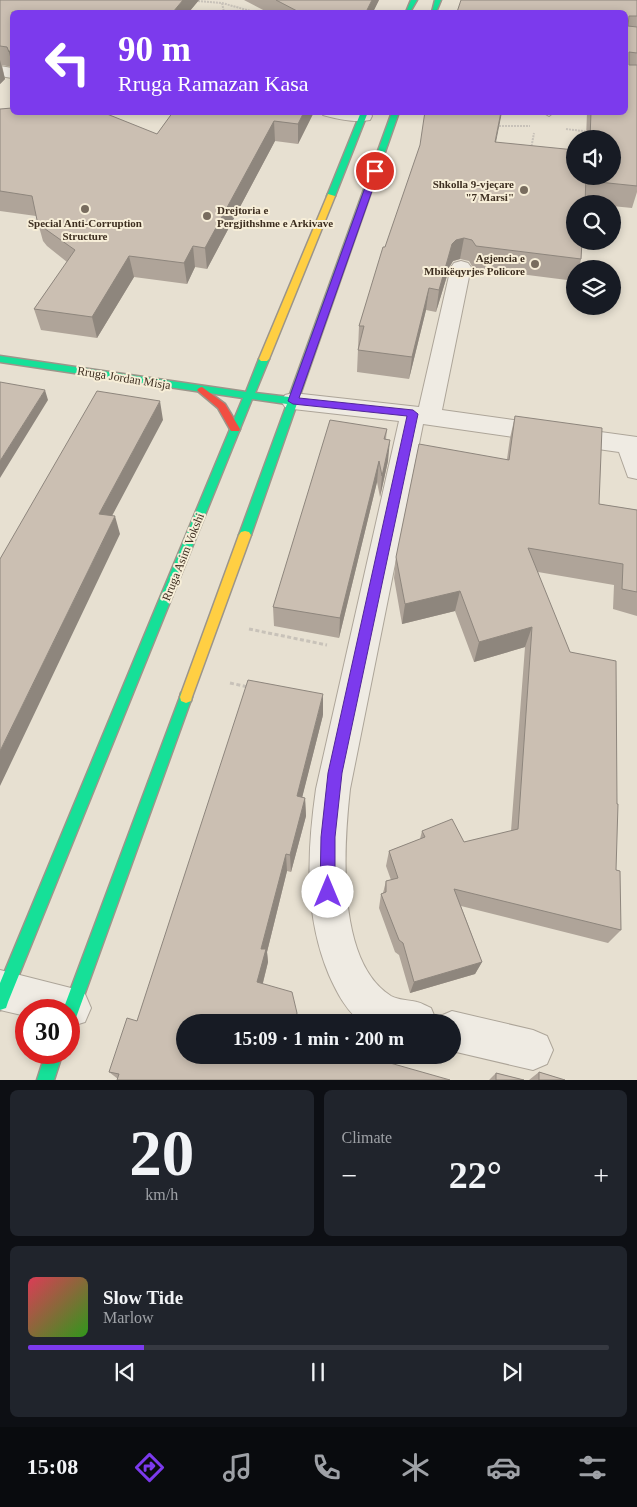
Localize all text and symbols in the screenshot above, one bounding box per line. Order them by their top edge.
icon: left [35,30,100,95]
text: 90 m [118,30,191,69]
text: Rruga Ramazan Kasa [118,71,309,96]
map controls [566,130,621,315]
button: sound [566,130,621,185]
pin [354,150,396,192]
icon: arrive [361,157,389,185]
place label: Shkolla 9-vjeçare "7 Marsi" [433,178,514,203]
marker: Shkolla 9-vjeçare "7 Marsi" [518,184,530,196]
button: search [566,195,621,250]
marker: Special Anti-Corruption Structure [79,203,91,215]
place label: Drejtoria e Pergjithshme e Arkivave [217,204,333,229]
marker: Drejtoria e Pergjithshme e Arkivave [201,210,213,222]
place label: Special Anti-Corruption Structure [28,217,142,242]
place label: Agjencia e Mbikëqyrjes Policore [424,252,525,277]
marker: Agjencia e Mbikëqyrjes Policore [529,258,541,270]
button: layers [566,260,621,315]
street label: Rruga Jordan Misja [76,364,173,392]
street label: Rruga Asim Vokshi [159,510,207,603]
position arrow [301,865,353,917]
speed limit sign: 30 [15,999,80,1064]
text: 15:09 · 1 min · 200 m [233,1028,404,1049]
text: 20 [129,1117,194,1189]
text: Climate [342,1129,392,1146]
text: 22° [449,1154,502,1196]
text: − [342,1160,357,1191]
text: + [593,1160,609,1191]
text: km/h [145,1186,178,1203]
text: Slow Tide [103,1287,183,1308]
text: Marlow [103,1309,154,1326]
icon: previous [111,1358,139,1386]
icon: pause [304,1358,332,1386]
icon: next [498,1358,526,1386]
icon: directions [132,1450,167,1485]
icon: music [220,1450,255,1485]
icon: phone [309,1450,344,1485]
icon: climate [398,1450,433,1485]
icon: car [486,1450,521,1485]
icon: filters [575,1450,610,1485]
text: 15:08 [27,1454,78,1479]

